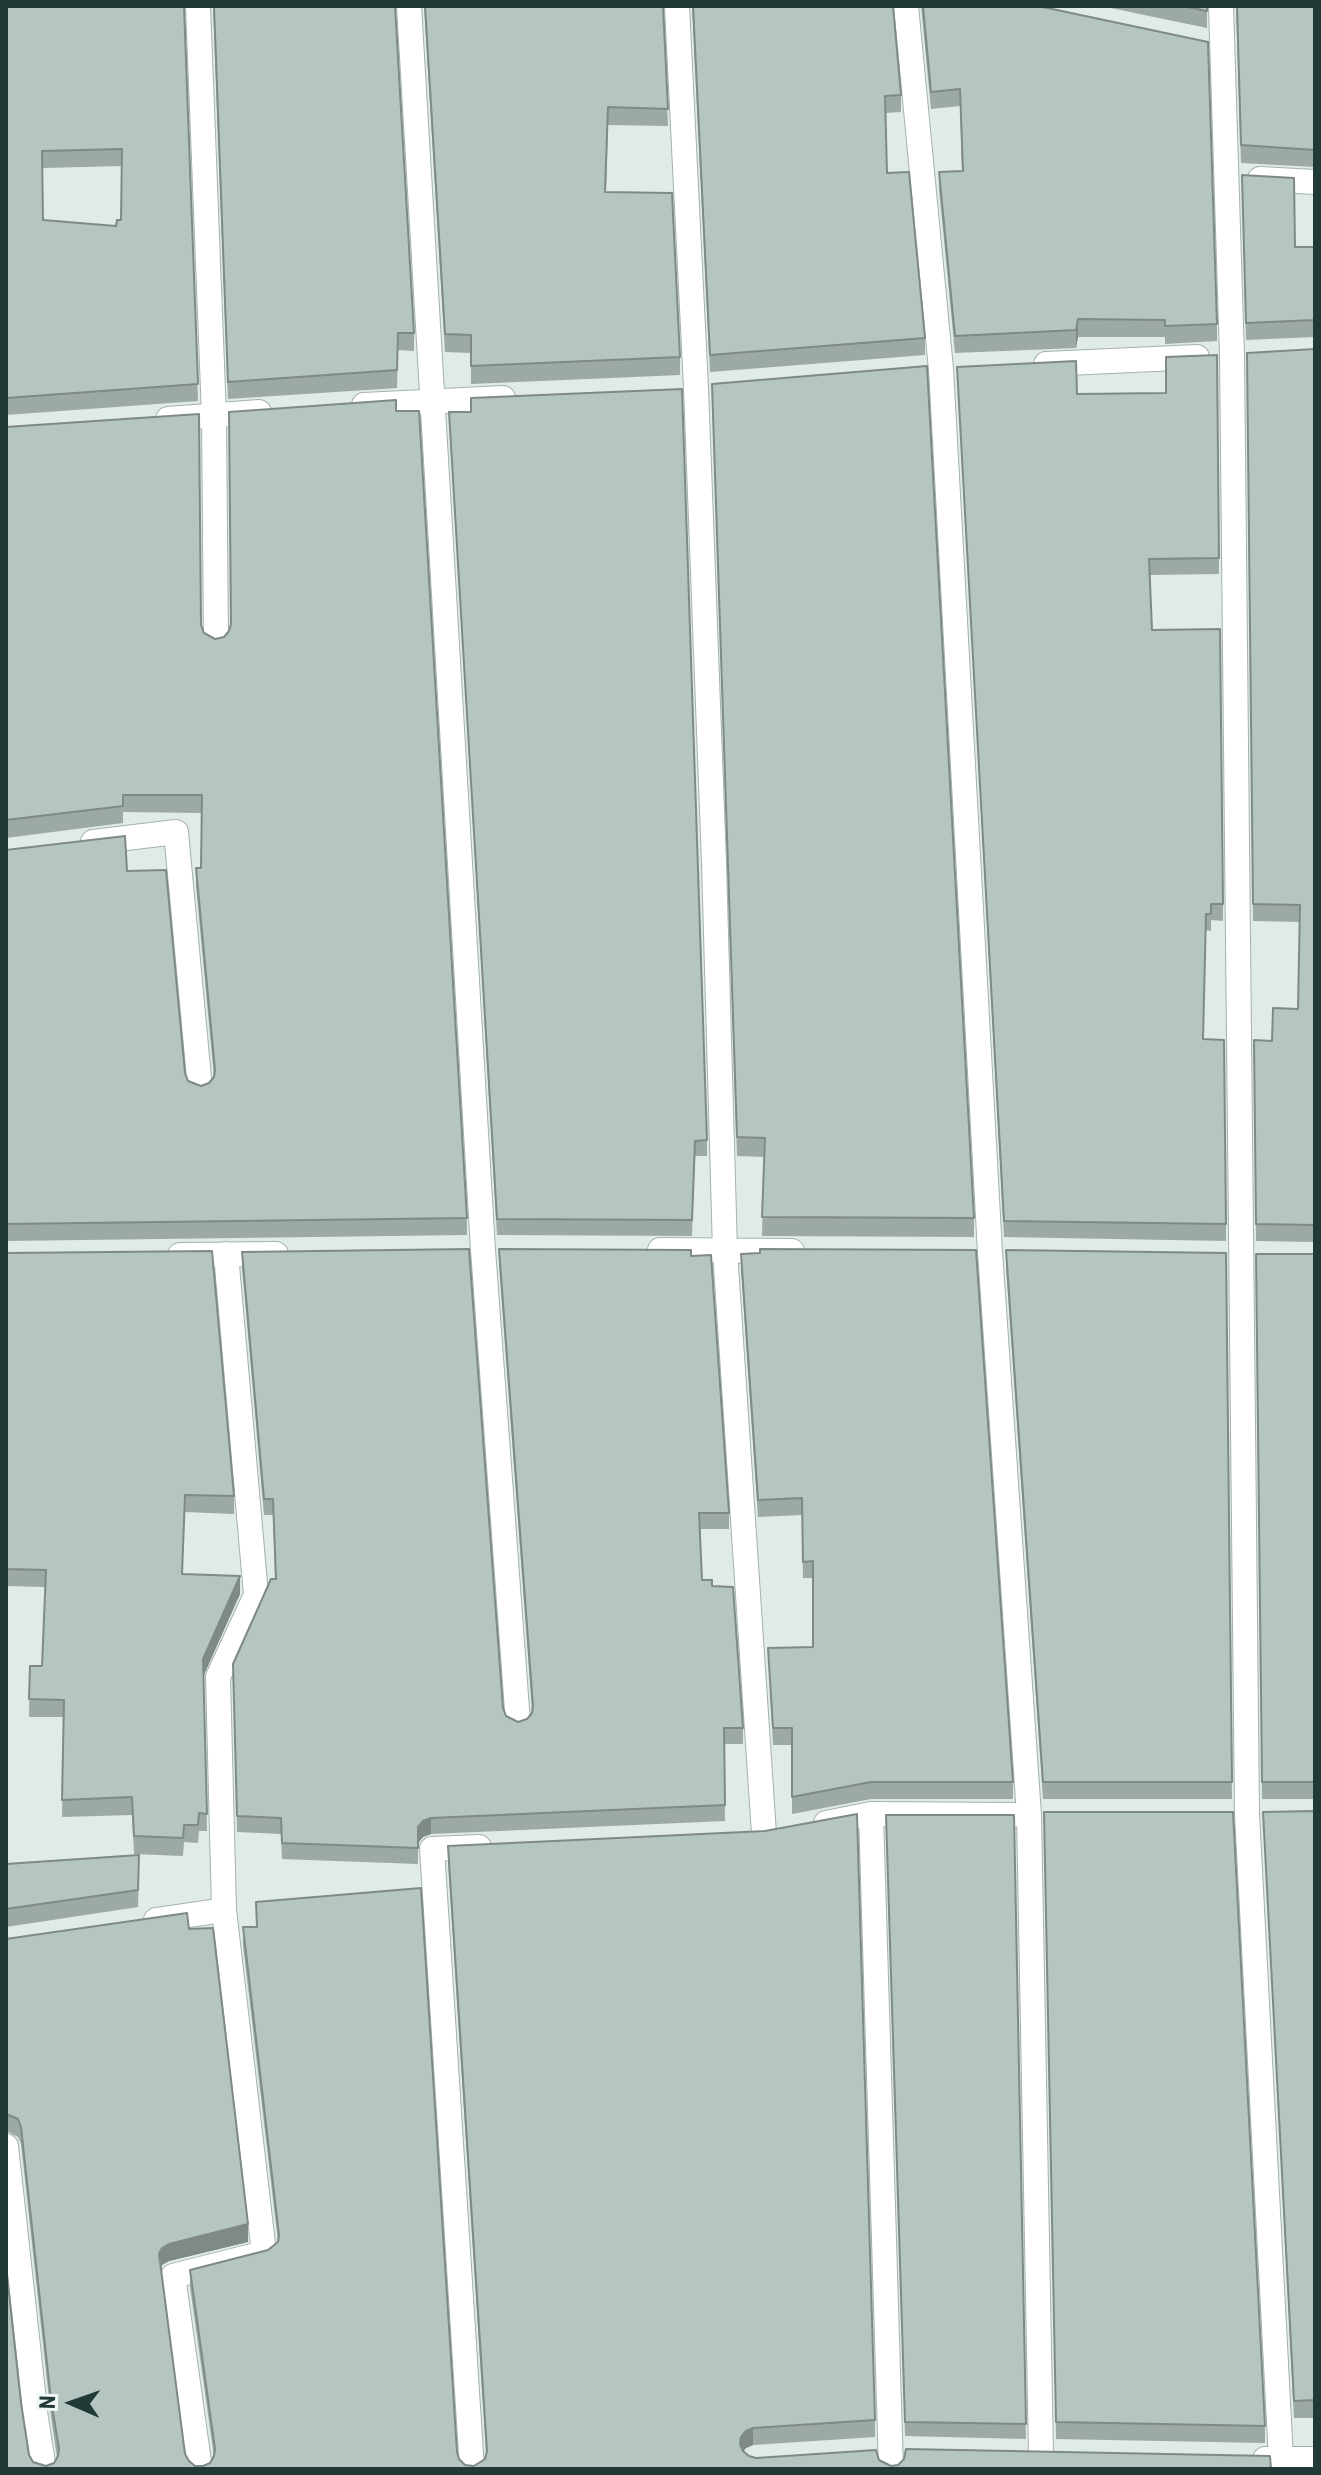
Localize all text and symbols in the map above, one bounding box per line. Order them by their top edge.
north arrow [32,2363,112,2443]
text: N [35,2395,60,2409]

